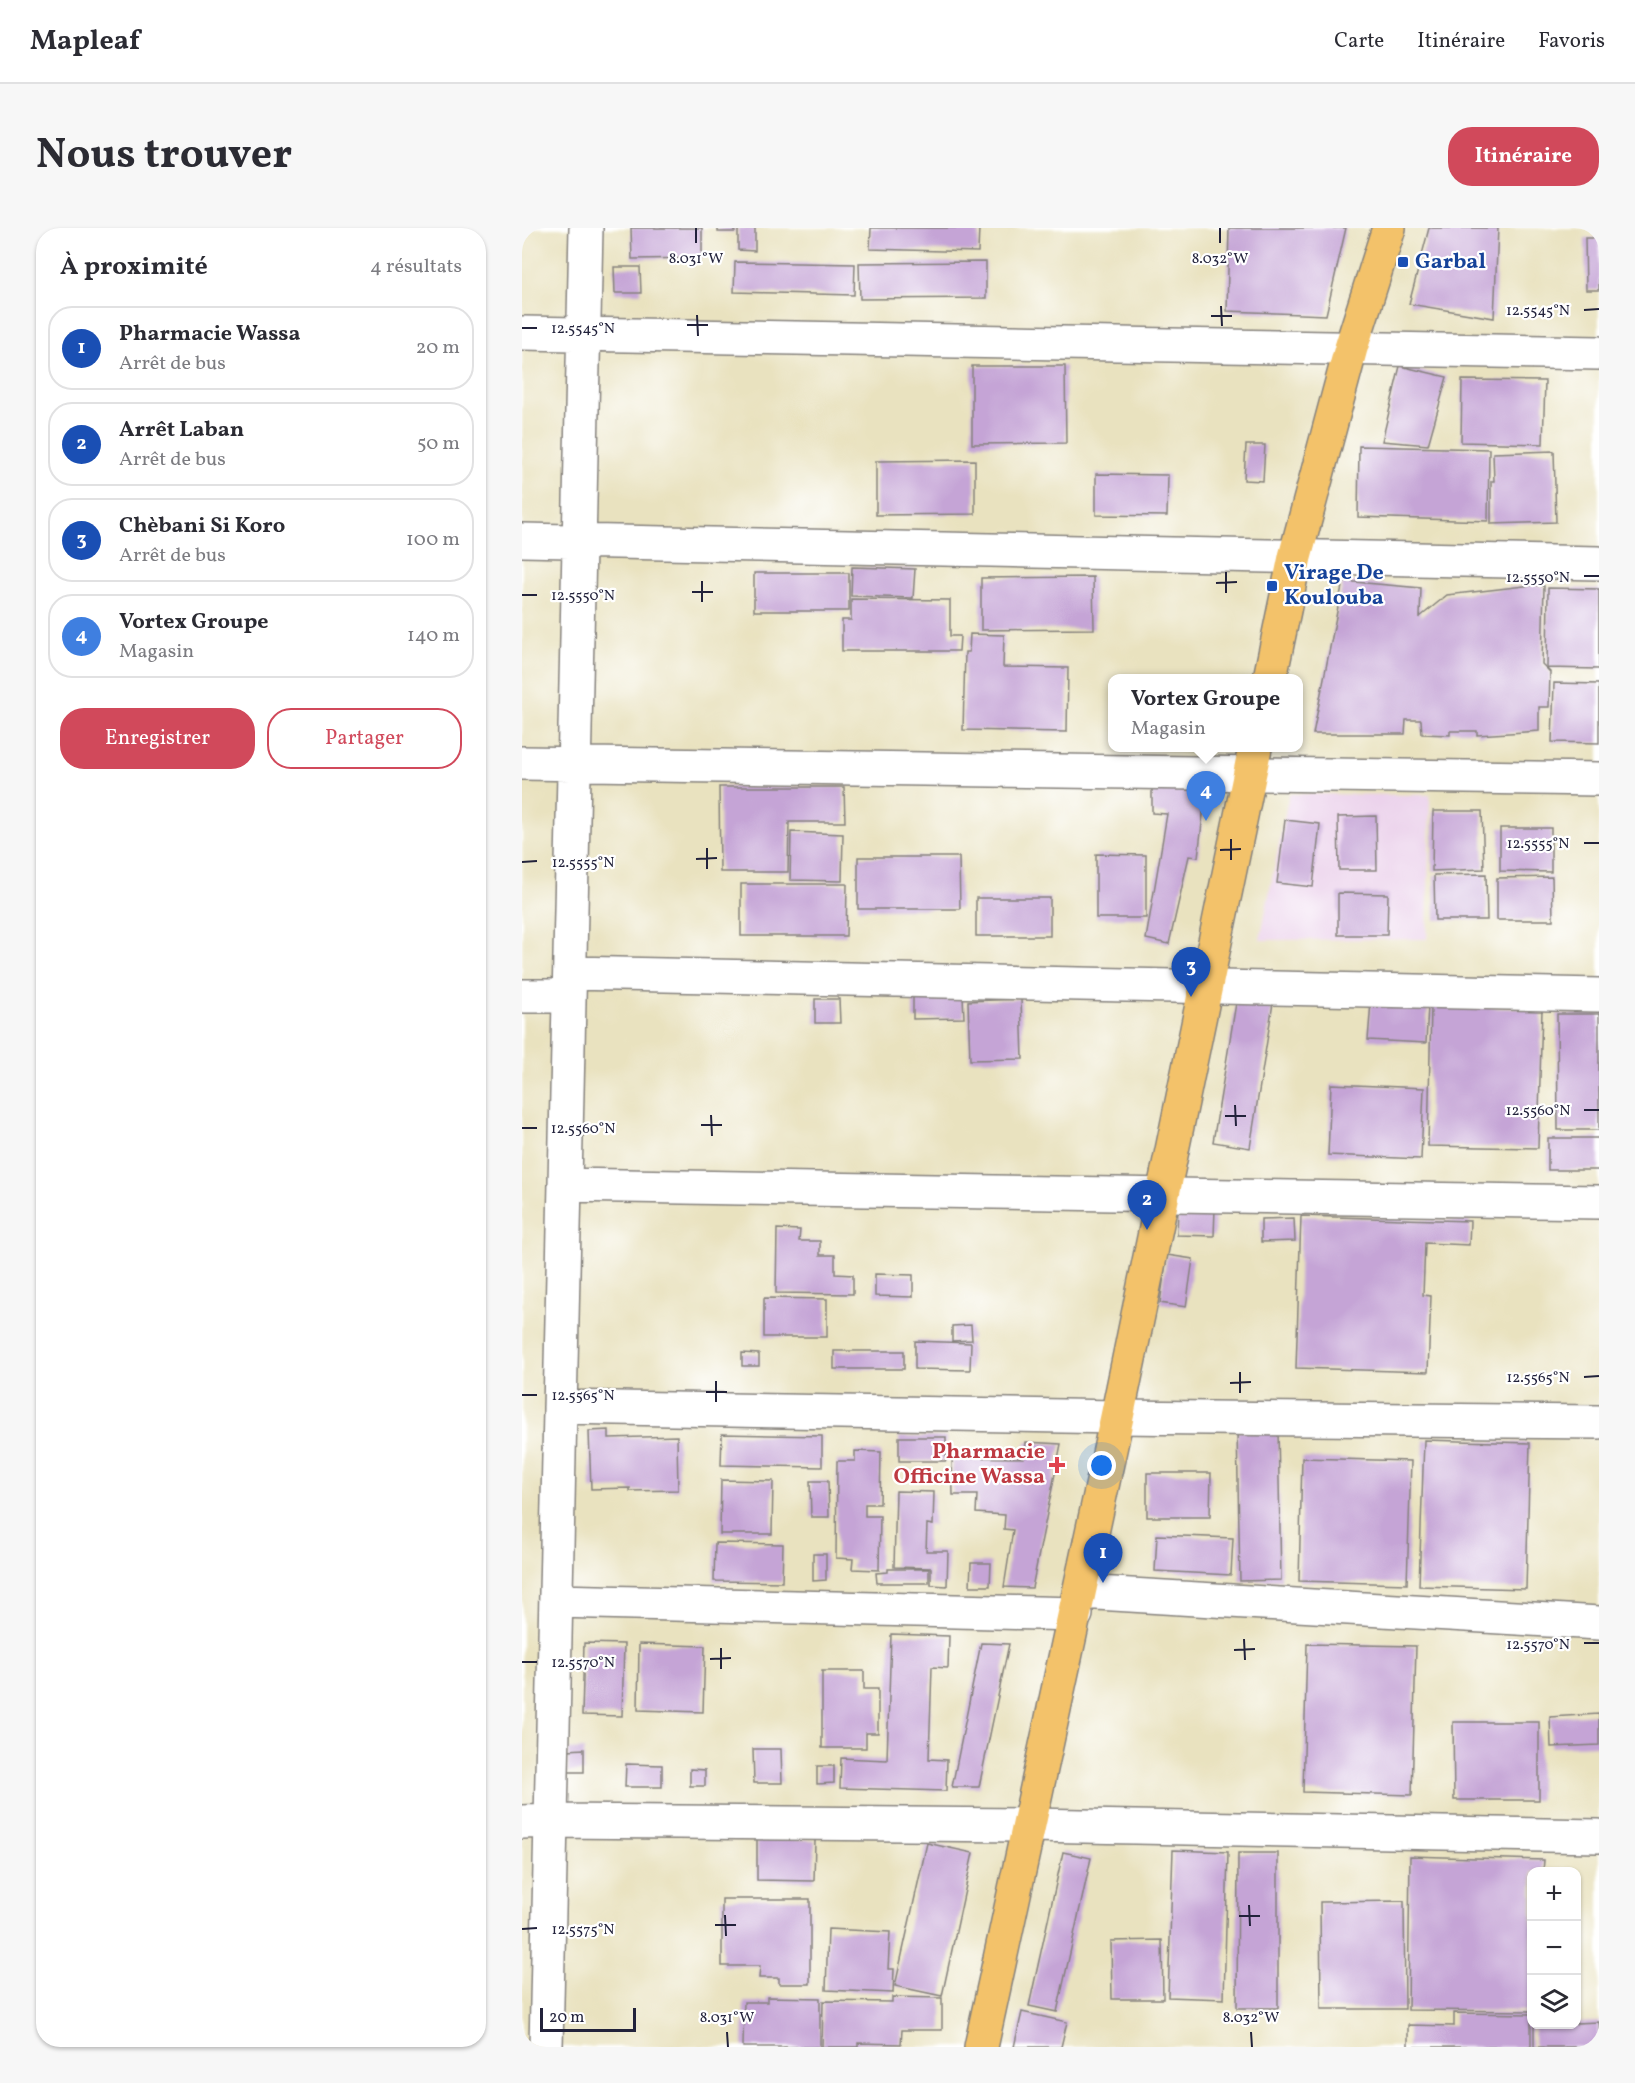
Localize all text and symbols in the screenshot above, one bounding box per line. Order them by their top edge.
text: Mapleaf [30,22,140,61]
text: Carte [1334,27,1384,56]
text: Itinéraire [1417,27,1505,56]
text: Favoris [1538,27,1605,56]
text: Nous trouver [36,127,292,186]
button: Itinéraire [1448,127,1599,186]
place label: Garbal [1415,247,1486,278]
text: À proximité [60,249,208,285]
text: 8.031°W [669,249,723,270]
text: 8.032°W [1192,249,1248,270]
text: 4 résultats [370,253,462,281]
marker: Garbal [1396,255,1410,269]
text: 12.5545°N [1506,301,1570,322]
text: Pharmacie Wassa [119,319,301,350]
text: 12.5545°N [551,319,615,340]
text: 1 [77,334,86,362]
text: 20 m [416,334,460,362]
text: Arrêt de bus [119,350,226,378]
text: Arrêt Laban [119,415,244,446]
text: 2 [76,430,87,458]
text: 50 m [417,430,460,458]
text: Arrêt de bus [119,446,226,474]
text: Chèbani Si Koro [119,511,285,542]
text: 3 [76,526,87,554]
text: 100 m [406,526,460,554]
text: Arrêt de bus [119,542,226,570]
place label: Virage De Koulouba [1284,558,1384,614]
text: 12.5550°N [1506,568,1570,589]
marker: Virage De Koulouba [1265,579,1279,593]
text: 12.5550°N [551,586,615,607]
text: Vortex Groupe [119,607,269,638]
text: 4 [75,622,88,650]
text: 140 m [407,622,460,650]
text: Magasin [119,638,194,666]
popup [1108,674,1303,752]
text: Vortex Groupe [1131,684,1280,715]
button: Enregistrer [60,708,255,769]
button: Partager [267,708,462,769]
text: Magasin [1131,715,1206,743]
pin: 4 [1186,772,1226,821]
text: 12.5555°N [1507,834,1569,855]
text: 12.5555°N [552,853,614,874]
pin: 3 [1172,948,1210,997]
text: 12.5560°N [1506,1101,1570,1122]
text: 12.5560°N [551,1119,615,1140]
pin: 2 [1128,1180,1166,1230]
text: 12.5565°N [1506,1368,1570,1389]
text: 12.5565°N [551,1386,615,1407]
place label: Pharmacie Officine Wassa [893,1437,1045,1493]
your location [1087,1451,1116,1480]
marker: Pharmacie Officine Wassa [1050,1458,1064,1472]
pin: 1 [1084,1534,1122,1583]
text: 12.5570°N [1506,1635,1570,1656]
text: 12.5570°N [551,1653,615,1674]
map controls [1527,1867,1581,2029]
button: + [1527,1867,1581,1921]
text: 12.5575°N [552,1920,614,1941]
button: − [1527,1921,1581,1975]
button: layers [1527,1975,1581,2029]
scale bar [540,2005,636,2032]
text: 20 m [549,2007,584,2029]
text: 8.031°W [700,2008,754,2029]
text: 8.032°W [1223,2008,1279,2029]

